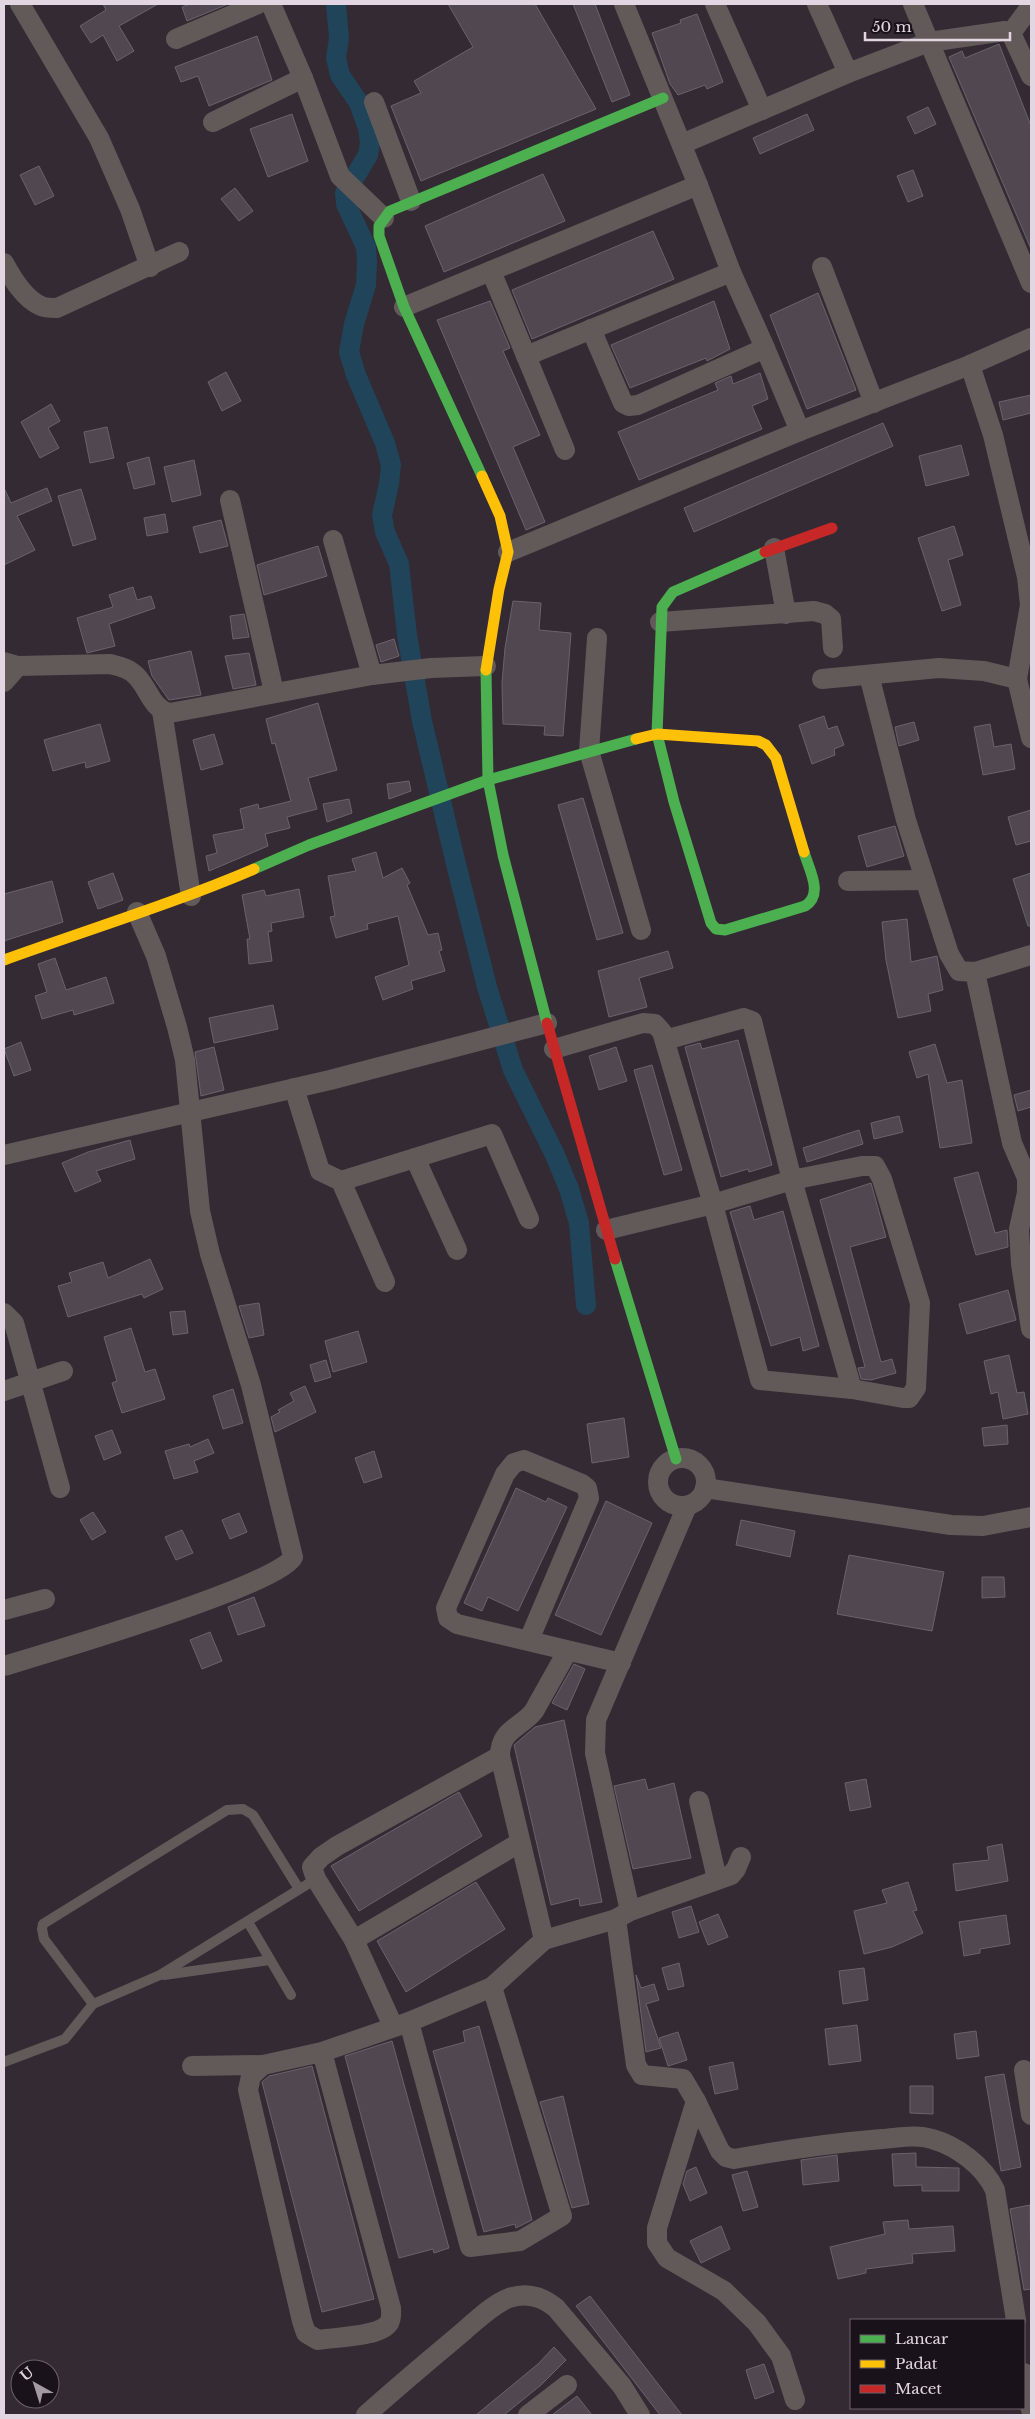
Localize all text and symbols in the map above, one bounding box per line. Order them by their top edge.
scale bar [865,10,1010,42]
text: 50 m [872,17,912,36]
legend [850,2319,1025,2409]
text: Lancar [895,2329,949,2348]
text: Padat [895,2354,938,2373]
north arrow [10,2359,60,2409]
text: U [16,2363,38,2385]
text: Macet [895,2379,942,2398]

